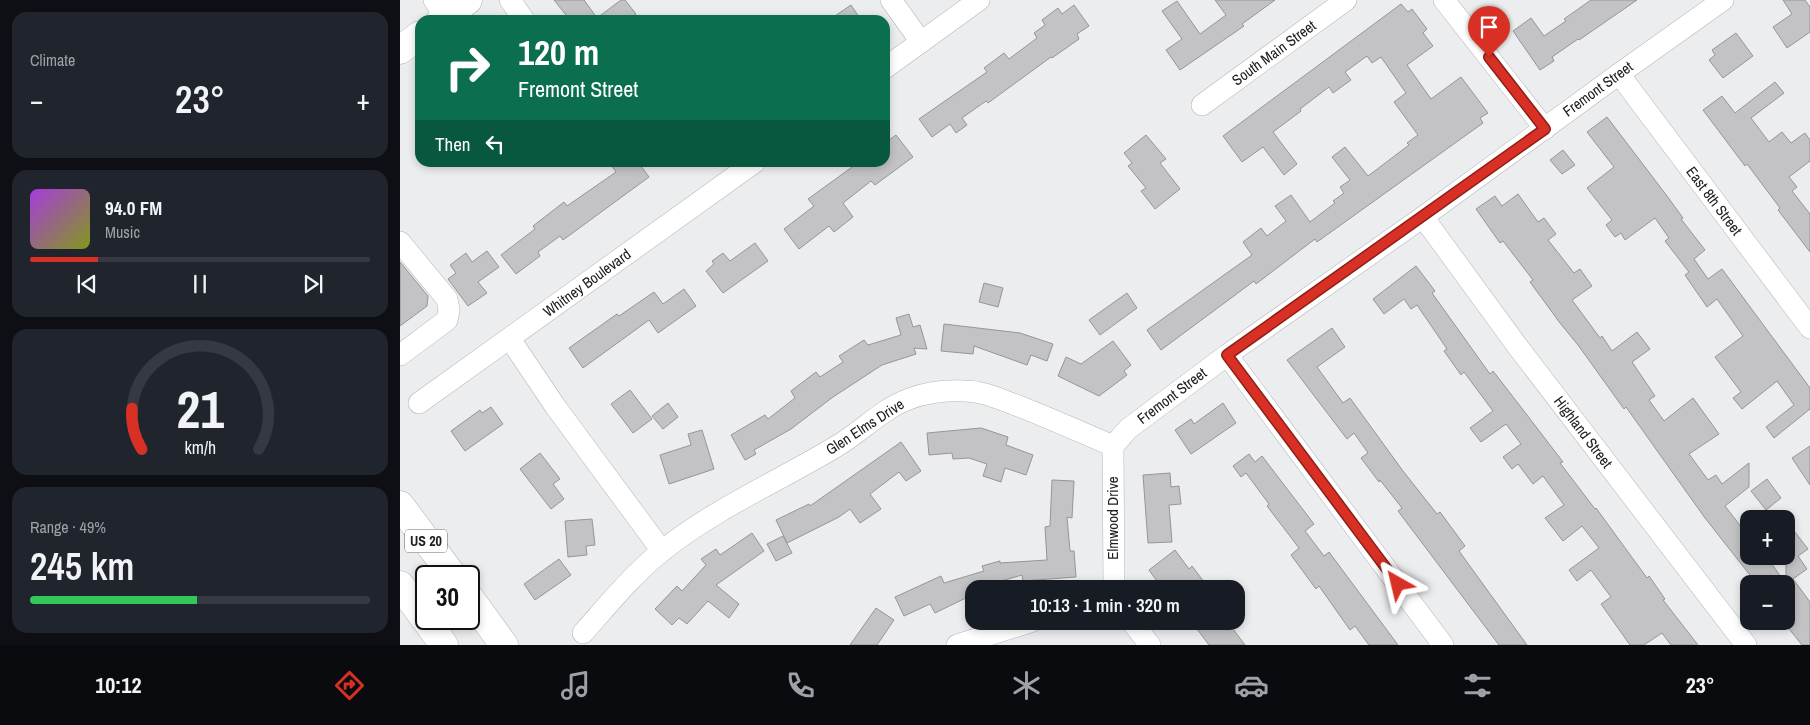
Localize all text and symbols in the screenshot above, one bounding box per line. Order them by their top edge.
pin [1468,6,1510,57]
icon: arrive [1475,13,1503,41]
street label: South Main Street [1227,15,1320,90]
text: 120 m [518,29,599,76]
icon: right [435,35,500,100]
text: Climate [30,49,75,71]
street label: Fremont Street [1558,56,1638,121]
text: 23° [175,74,225,125]
text: Fremont Street [518,74,638,104]
text: − [30,81,43,119]
text: + [357,81,370,119]
icon: left [481,130,509,158]
text: Then [435,131,471,157]
street label: East 8th Street [1682,162,1748,240]
text: 94.0 FM [105,195,162,221]
text: Music [105,221,140,243]
street label: Whitney Boulevard [538,244,635,322]
icon: previous [73,270,101,298]
icon: pause [186,270,214,298]
icon: next [299,270,327,298]
street label: Fremont Street [1133,362,1211,429]
text: 21 [176,374,224,444]
street label: Highland Street [1549,391,1618,473]
street label: Glen Elms Drive [821,393,908,460]
text: km/h [184,436,216,460]
street label: Elmwood Drive [1102,476,1123,560]
map controls [1740,510,1795,630]
button: + [1740,510,1795,565]
text: Range · 49% [30,516,106,538]
road number: US 20 [405,530,447,552]
text: 245 km [30,541,134,592]
position arrow [1371,557,1423,609]
speed limit sign: 30 [415,565,480,630]
button: − [1740,575,1795,630]
text: 10:13 · 1 min · 320 m [1030,592,1180,618]
icon: directions [332,668,367,703]
icon: music [558,668,593,703]
icon: phone [783,668,818,703]
icon: climate [1009,668,1044,703]
icon: car [1234,668,1269,703]
icon: filters [1460,668,1495,703]
text: 10:12 [95,670,141,700]
text: 23° [1686,670,1715,700]

